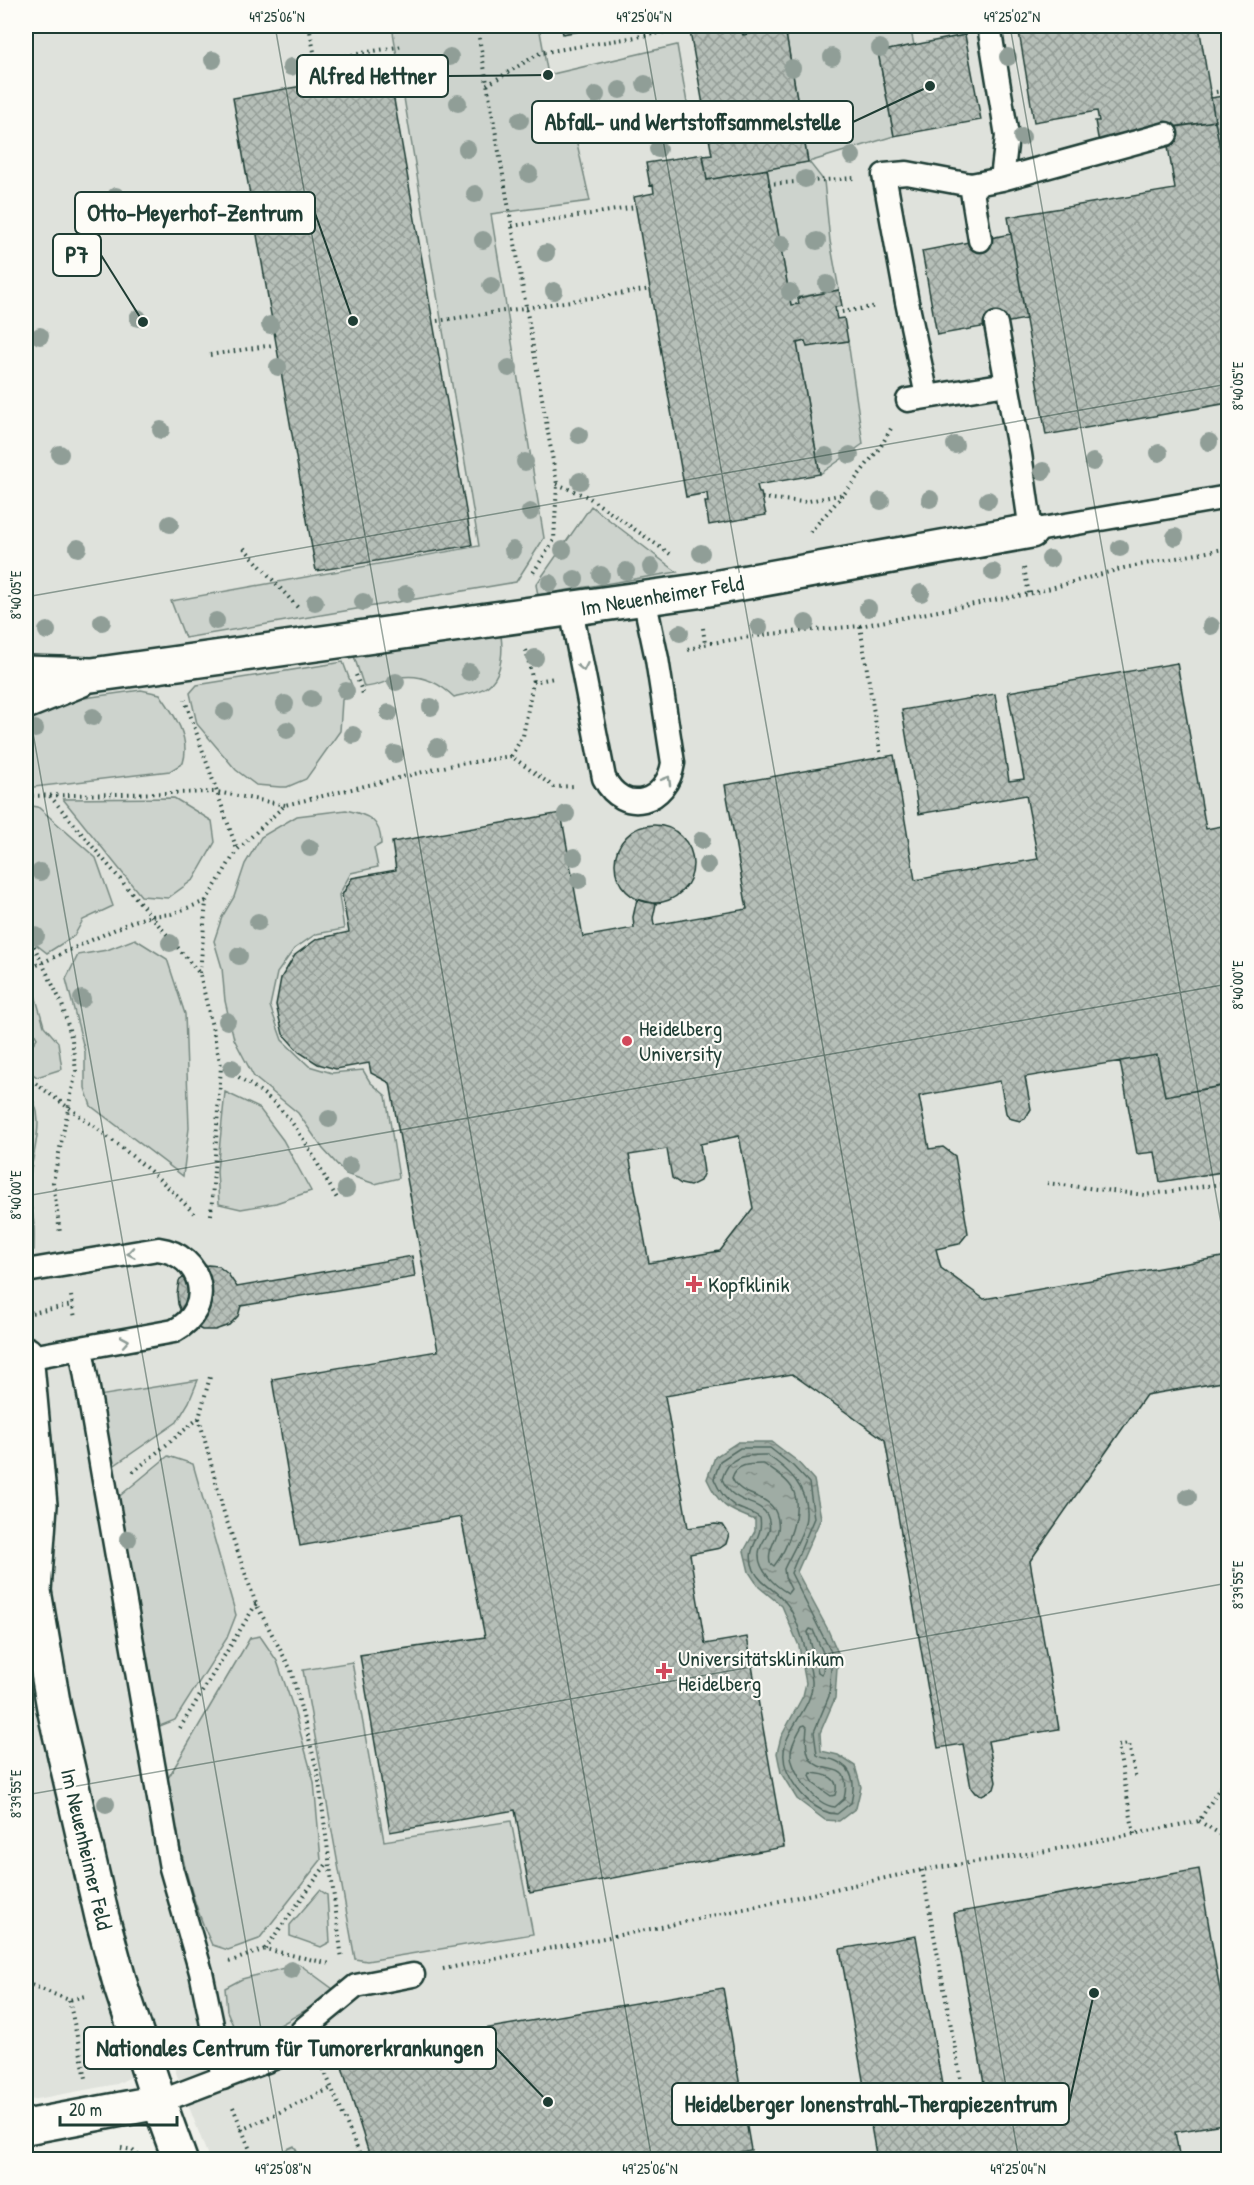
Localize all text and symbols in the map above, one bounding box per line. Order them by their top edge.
text: 49°25'06"N [249,6,305,27]
text: 49°25'04"N [616,6,672,27]
text: 49°25'02"N [984,6,1040,27]
callout: Alfred Hettner [297,55,448,97]
text: Alfred Hettner [309,59,437,91]
callout: Abfall- und Wertstoffsammelstelle [532,101,853,143]
text: Abfall- und Wertstoffsammelstelle [545,105,842,137]
callout: Otto-Meyerhof-Zentrum [75,192,315,234]
text: Otto-Meyerhof-Zentrum [87,196,303,229]
callout: P7 [53,234,101,276]
text: P7 [65,238,89,270]
text: 8°40'05"E [1227,361,1248,411]
street label: Im Neuenheimer Feld [578,567,746,623]
text: 8°40'05"E [5,570,26,620]
one-way arrow [576,661,589,671]
one-way arrow [660,776,671,786]
text: 8°40'00"E [1227,960,1248,1010]
place label: Heidelberg University [639,1013,722,1068]
marker: Heidelberg University [620,1034,634,1048]
text: 8°40'00"E [5,1170,26,1220]
one-way arrow [126,1246,135,1258]
place label: Kopfklinik [708,1269,790,1299]
marker: Kopfklinik [685,1275,703,1293]
one-way arrow [119,1335,129,1348]
text: 8°39'55"E [1227,1560,1248,1609]
place label: Universitätsklinikum Heidelberg [678,1643,844,1698]
marker: Universitätsklinikum Heidelberg [655,1662,673,1680]
street label: Im Neuenheimer Feld [54,1765,120,1933]
text: 8°39'55"E [5,1769,26,1818]
callout: Nationales Centrum für Tumorerkrankungen [84,2027,496,2069]
text: Nationales Centrum für Tumorerkrankungen [96,2031,484,2064]
callout: Heidelberger Ionenstrahl-Therapiezentrum [672,2083,1069,2125]
text: Heidelberger Ionenstrahl-Therapiezentrum [685,2087,1057,2120]
scale bar [60,2089,177,2127]
text: 20 m [69,2097,102,2122]
text: 49°25'08"N [255,2158,311,2179]
text: 49°25'06"N [622,2158,678,2179]
text: 49°25'04"N [990,2158,1046,2179]

